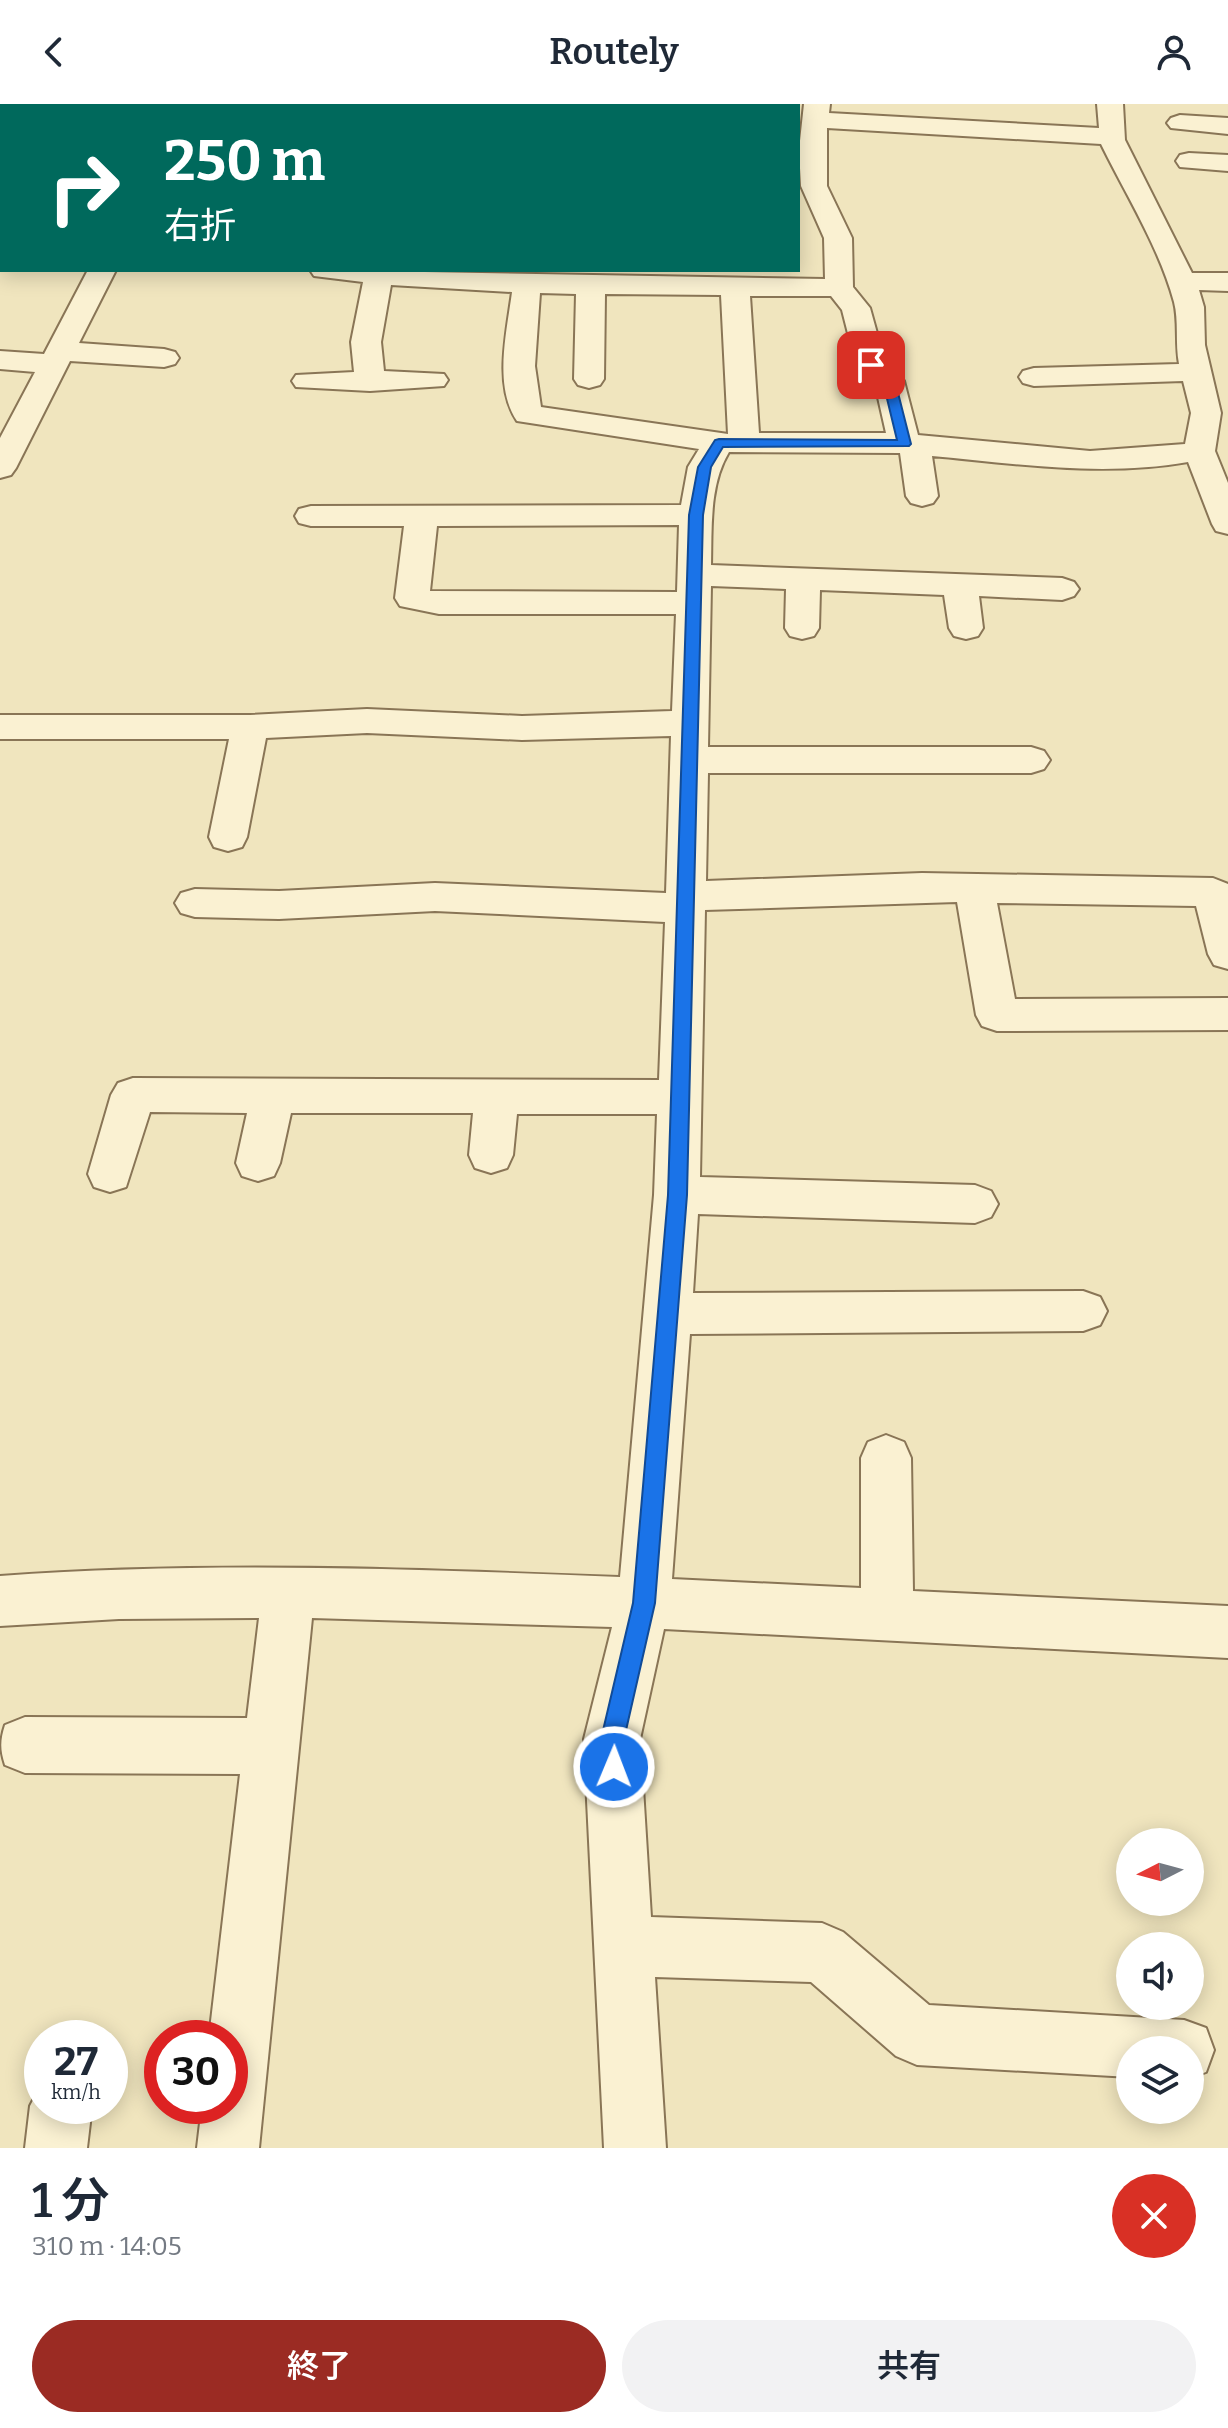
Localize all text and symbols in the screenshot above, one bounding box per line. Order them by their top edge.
icon: back [32,30,76,74]
text: Routely [549,30,679,74]
icon: person [1152,30,1196,74]
text: 250 m [164,128,325,195]
icon: right [32,136,136,240]
text: 右折 [164,204,236,248]
pin [837,331,905,399]
icon: arrive [849,343,893,387]
position arrow [572,1725,656,1809]
north arrow [1116,1828,1204,1916]
map controls [1116,1828,1204,2124]
button: sound [1116,1932,1204,2020]
speed limit sign: 30 [144,2020,248,2124]
button: layers [1116,2036,1204,2124]
text: 27 [54,2038,98,2086]
text: km/h [51,2080,101,2104]
text: 1 分 [32,2172,109,2230]
button: close [1112,2174,1196,2258]
text: 310 m · 14:05 [32,2231,182,2262]
button: 終了 [32,2320,606,2412]
button: 共有 [622,2320,1196,2412]

